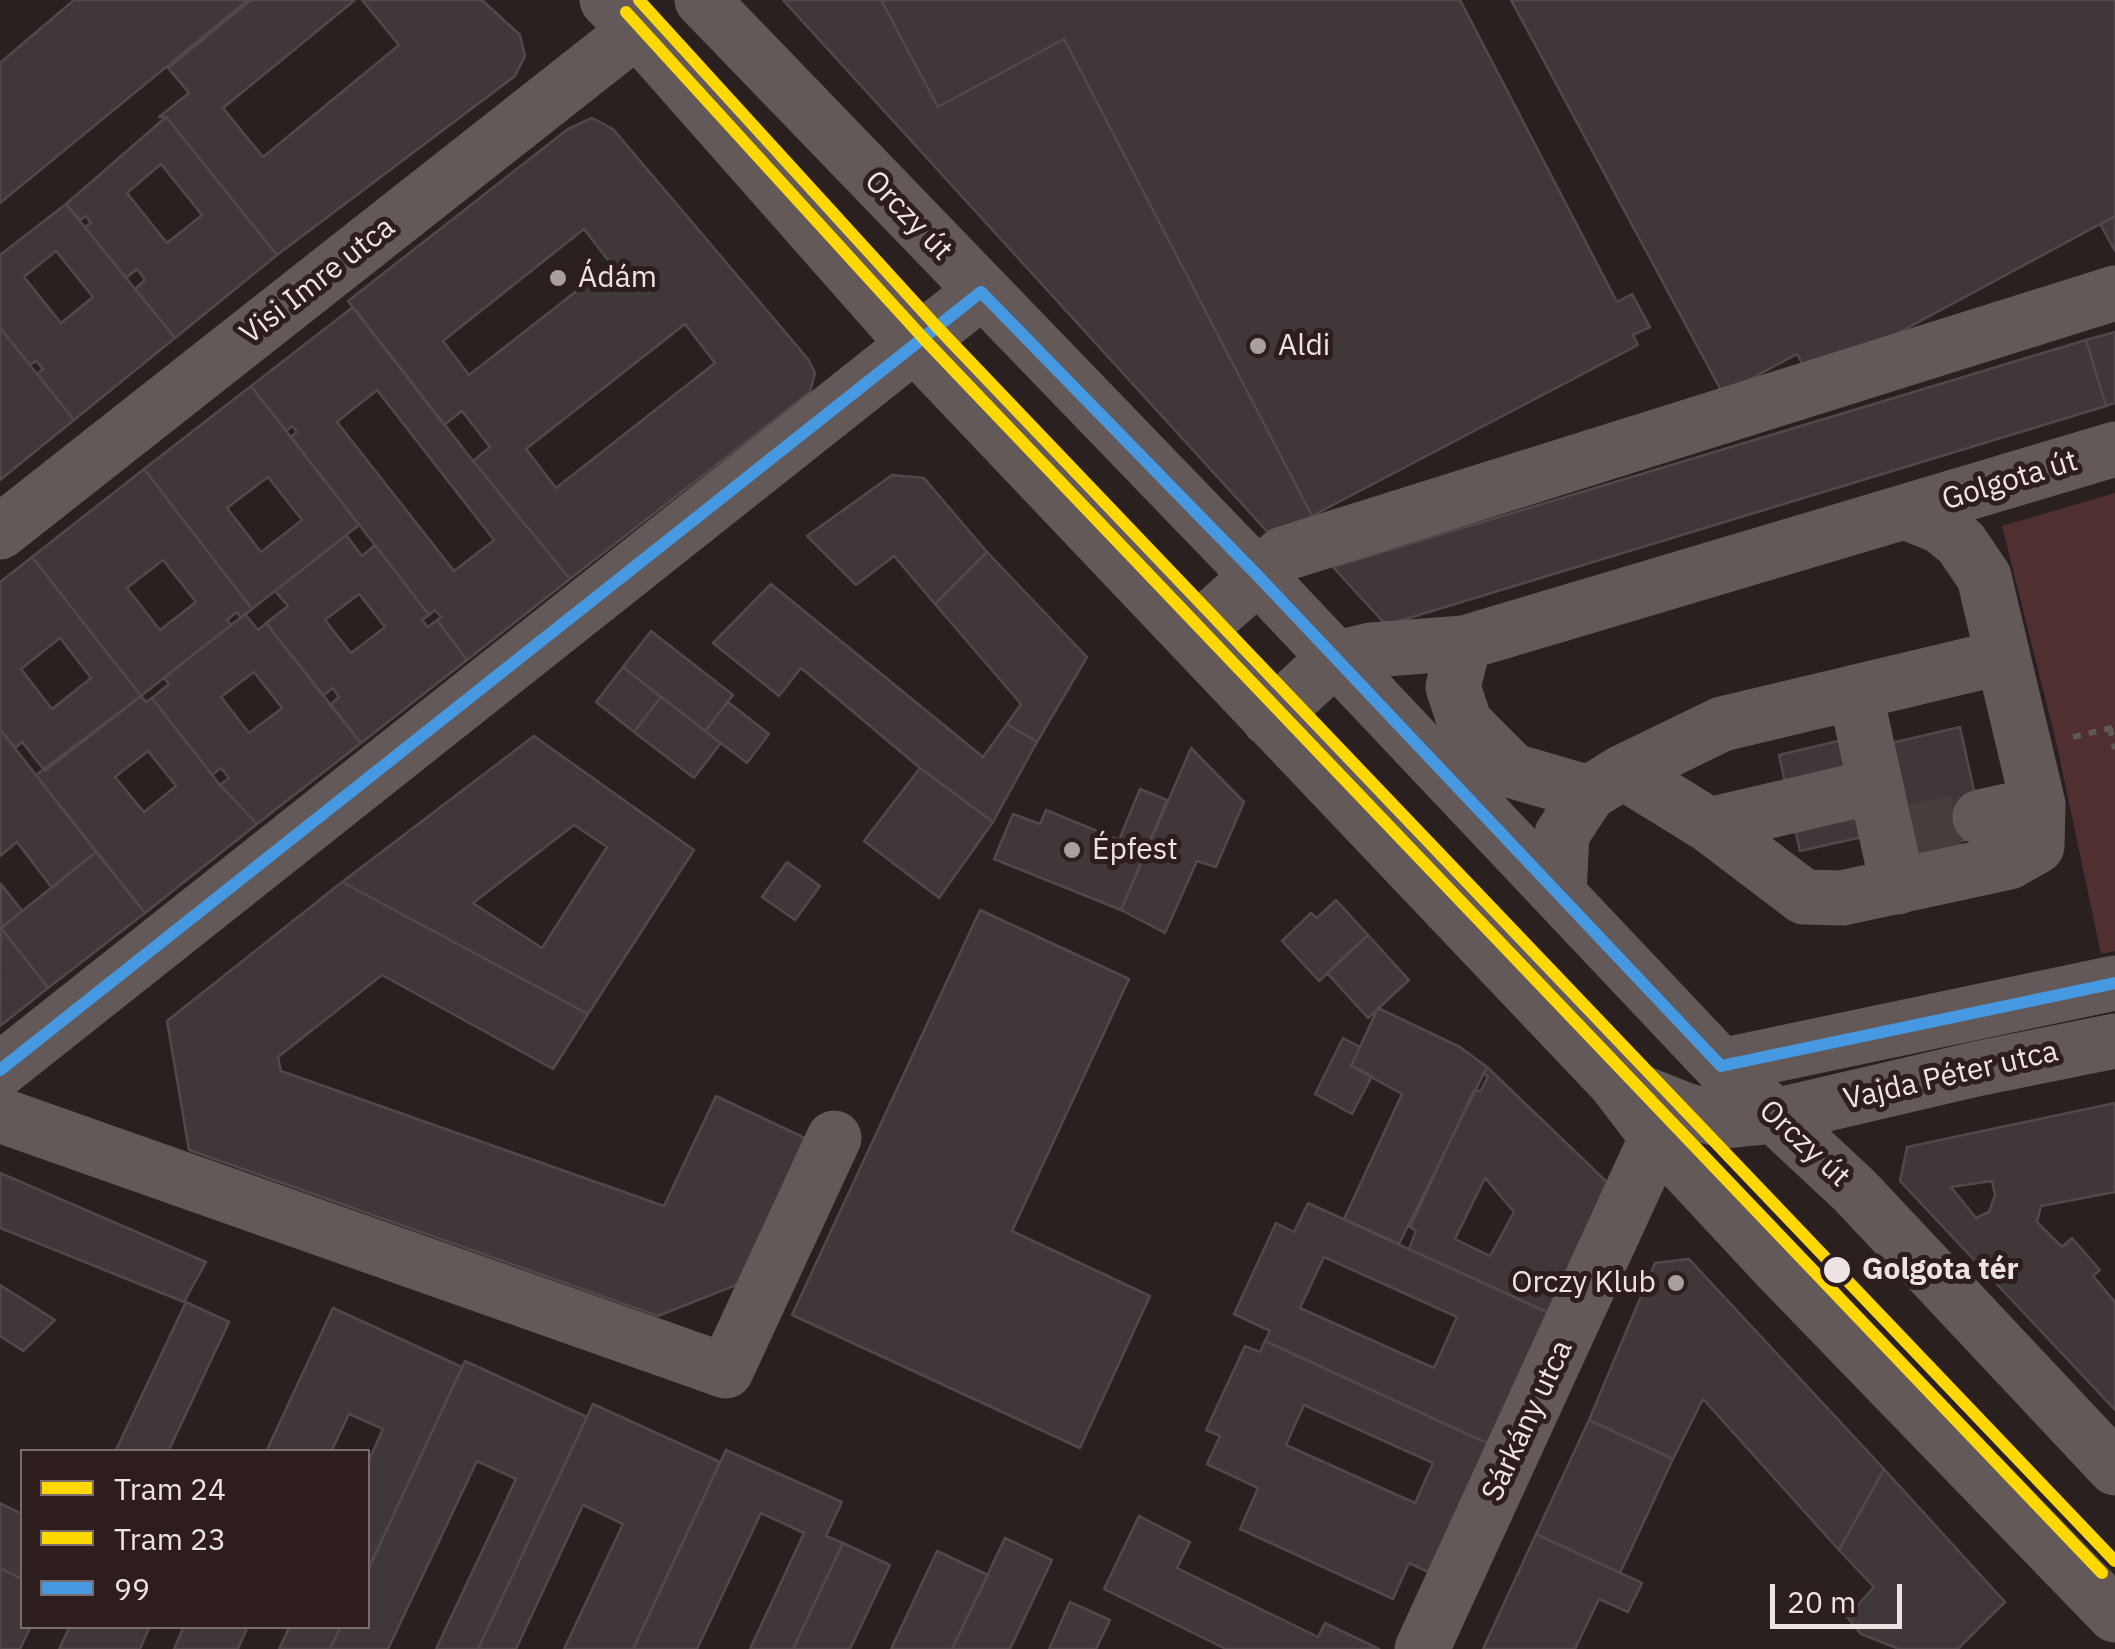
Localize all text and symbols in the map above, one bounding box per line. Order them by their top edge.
street label: Orczy út [857,164,959,268]
street label: Visi Imre utca [234,210,402,352]
place label: Ádám [578,260,657,296]
marker: Ádám [547,267,569,289]
place label: Aldi [1278,328,1330,364]
marker: Aldi [1247,335,1269,357]
street label: Golgota út [1938,443,2082,519]
place label: Épfest [1092,832,1178,868]
marker: Épfest [1061,839,1083,861]
street label: Vajda Péter utca [1840,1034,2062,1118]
street label: Orczy út [1751,1093,1857,1195]
place label: Golgota tér [1862,1252,2019,1288]
marker: Golgota tér [1821,1254,1853,1286]
place label: Orczy Klub [1511,1265,1656,1301]
marker: Orczy Klub [1665,1272,1687,1294]
street label: Sárkány utca [1475,1335,1581,1507]
legend [20,1449,370,1629]
text: Tram 24 [114,1469,226,1508]
text: Tram 23 [114,1519,226,1558]
scale bar [1775,1564,1908,1626]
text: 99 [114,1569,150,1608]
text: 20 m [1787,1582,1856,1621]

